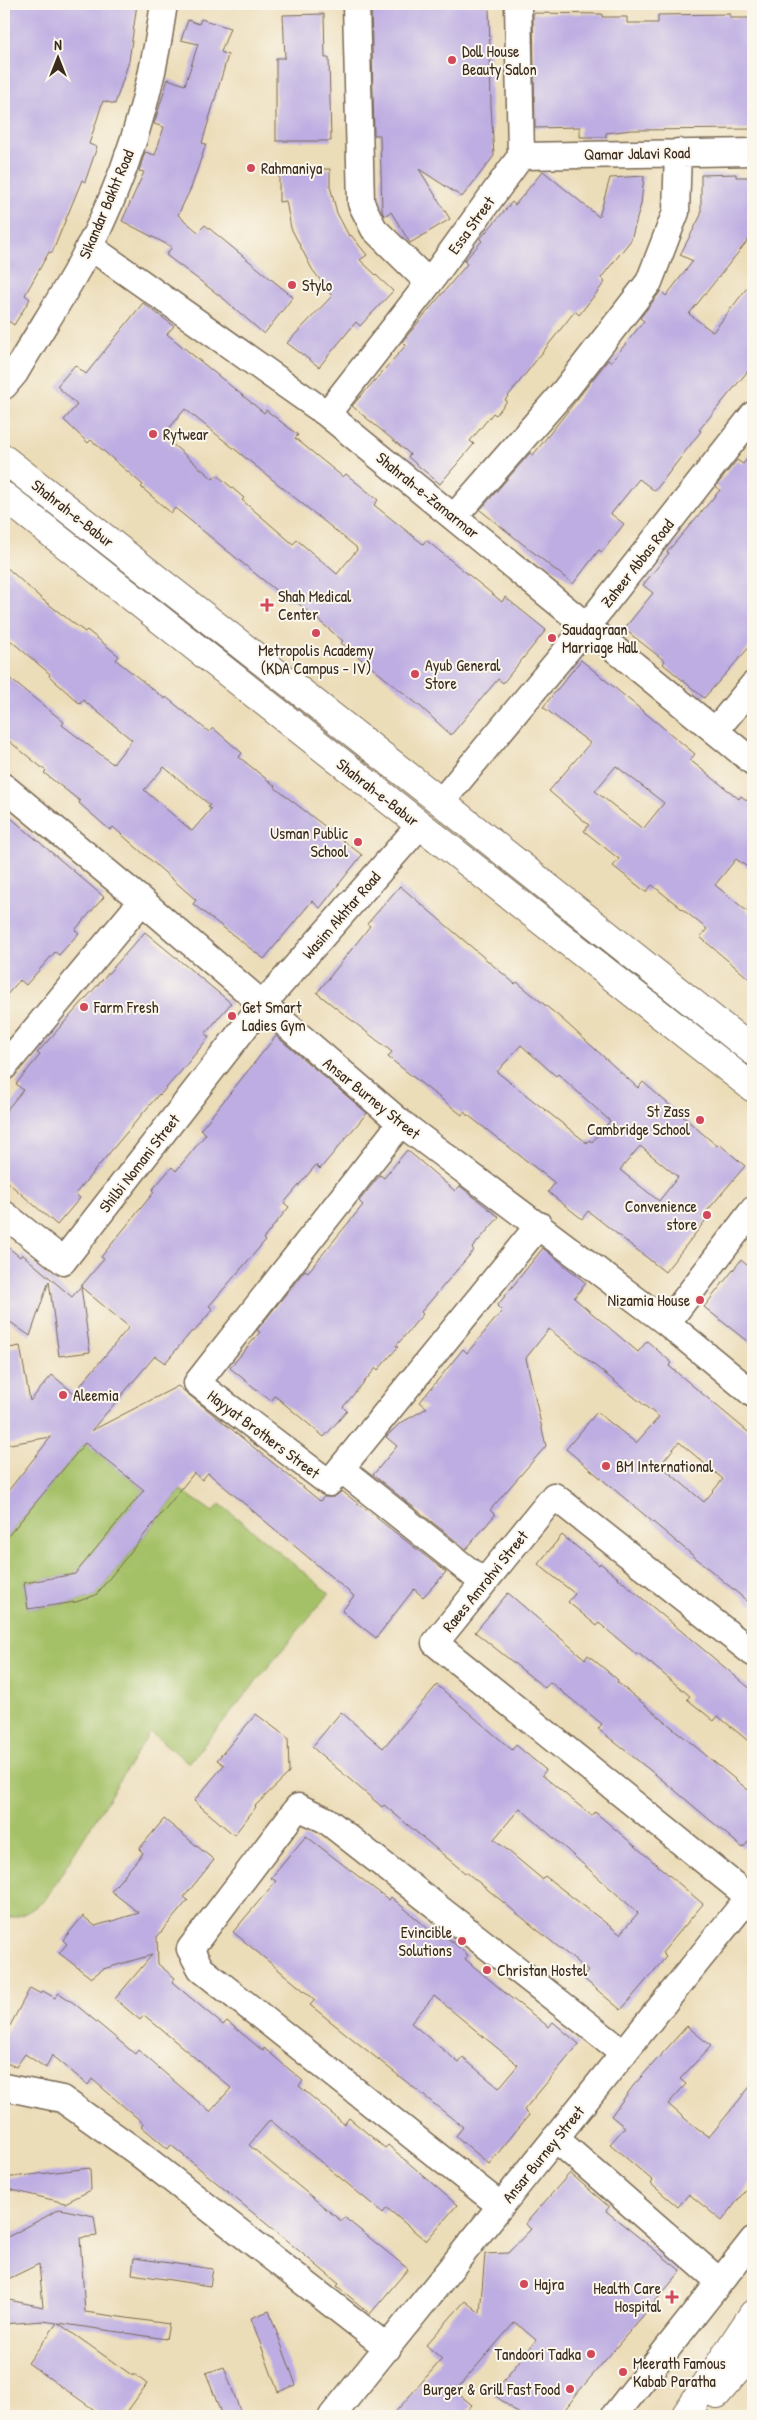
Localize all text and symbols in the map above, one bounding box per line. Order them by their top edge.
north arrow [32,32,82,82]
text: N [54,35,62,54]
place label: Doll House Beauty Salon [462,40,537,80]
marker: Doll House Beauty Salon [446,54,458,66]
street label: Qamar Jalavi Road [584,141,690,165]
street label: Sikandar Bakht Road [73,146,139,262]
place label: Rahmaniya [261,157,322,179]
marker: Rahmaniya [245,162,257,174]
street label: Essa Street [443,191,500,258]
place label: Stylo [302,274,333,296]
marker: Stylo [286,279,298,291]
place label: Rytwear [163,423,209,445]
marker: Rytwear [147,428,159,440]
street label: Shahrah-e-Zamarmar [372,447,484,543]
street label: Shahrah-e-Babur [27,474,119,552]
street label: Zaheer Abbas Road [595,514,679,612]
place label: Shah Medical Center [278,585,352,625]
marker: Shah Medical Center [260,598,274,612]
place label: Saudagraan Marriage Hall [562,618,638,658]
marker: Metropolis Academy (KDA Campus - IV) [310,627,322,639]
marker: Saudagraan Marriage Hall [546,632,558,644]
place label: Metropolis Academy (KDA Campus - IV) [258,639,374,679]
place label: Ayub General Store [425,654,501,694]
marker: Ayub General Store [409,668,421,680]
street label: Shahrah-e-Babur [332,753,424,831]
place label: Usman Public School [270,822,349,862]
marker: Usman Public School [352,836,364,848]
street label: Wasim Akhtar Road [297,866,385,964]
place label: Farm Fresh [93,996,159,1018]
place label: Get Smart Ladies Gym [242,996,306,1036]
marker: Farm Fresh [78,1001,90,1013]
marker: Get Smart Ladies Gym [226,1010,238,1022]
street label: Ansar Burney Street [319,1052,426,1144]
place label: St Zass Cambridge School [587,1100,691,1140]
street label: Shilbi Nomani Street [94,1109,185,1217]
marker: St Zass Cambridge School [694,1114,706,1126]
place label: Convenience store [625,1195,698,1235]
marker: Convenience store [701,1209,713,1221]
place label: Nizamia House [608,1289,691,1311]
marker: Nizamia House [694,1294,706,1306]
place label: Aleemia [73,1384,119,1406]
street label: Hayyat Brothers Street [203,1384,325,1484]
marker: Aleemia [57,1389,69,1401]
place label: BM International [616,1455,714,1477]
marker: BM International [600,1460,612,1472]
street label: Raees Amrohvi Street [437,1525,533,1637]
place label: Evincible Solutions [399,1921,453,1961]
marker: Evincible Solutions [456,1935,468,1947]
place label: Christan Hostel [497,1959,588,1981]
marker: Christan Hostel [481,1964,493,1976]
street label: Ansar Burney Street [497,2100,589,2207]
place label: Hajra [534,2273,564,2295]
place label: Health Care Hospital [593,2277,662,2317]
marker: Hajra [518,2278,530,2290]
marker: Health Care Hospital [665,2290,679,2304]
place label: Tandoori Tadka [495,2343,581,2365]
marker: Tandoori Tadka [585,2348,597,2360]
place label: Meerath Famous Kabab Paratha [633,2352,726,2392]
marker: Meerath Famous Kabab Paratha [617,2366,629,2378]
place label: Burger & Grill Fast Food [423,2378,560,2400]
marker: Burger & Grill Fast Food [564,2383,576,2395]

